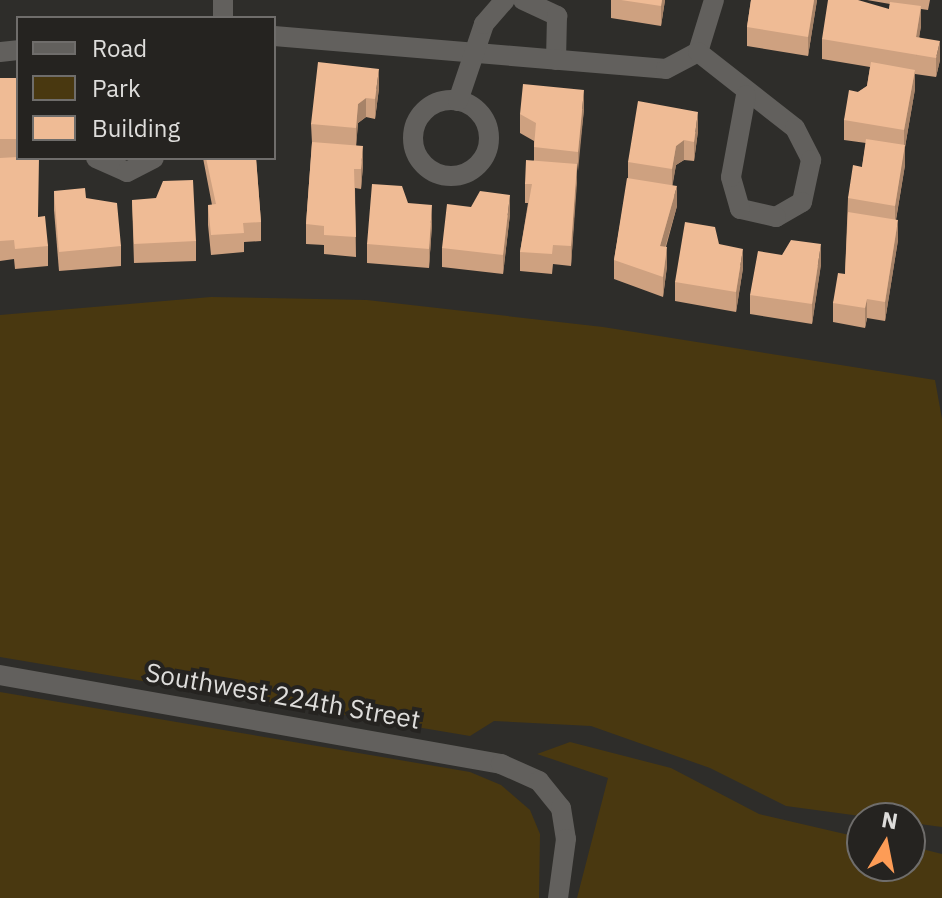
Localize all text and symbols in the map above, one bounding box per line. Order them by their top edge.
legend [16,16,276,160]
text: Road [92,32,147,64]
text: Park [92,72,141,104]
text: Building [92,112,180,144]
street label: Southwest 224th Street [143,656,423,736]
north arrow [846,802,926,882]
text: N [880,804,900,836]

